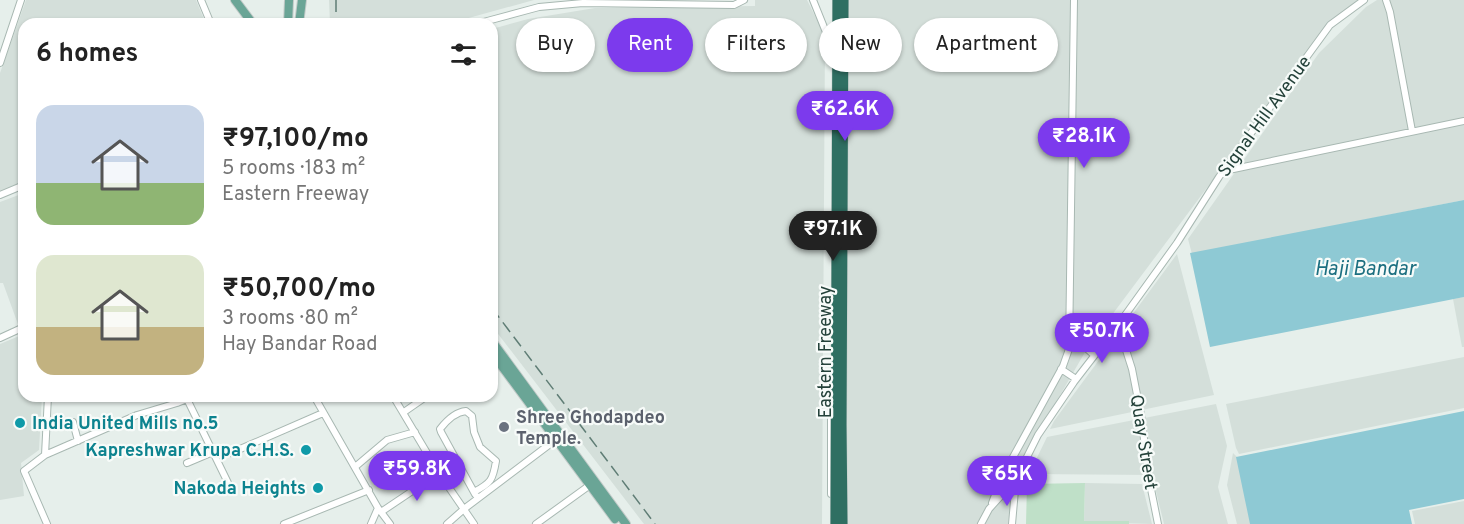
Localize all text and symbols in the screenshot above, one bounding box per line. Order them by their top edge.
chip: Buy [516,18,595,72]
chip: Rent [607,18,693,72]
chip: Filters [705,18,807,72]
chip: New [819,18,902,72]
chip: Apartment [914,18,1058,72]
text: 6 homes [36,38,138,71]
icon: filters [447,38,480,71]
street label: Signal Hill Avenue [1213,52,1317,182]
pin: ₹62.6K [796,91,894,142]
text: ₹62.6K [811,97,879,123]
pin: ₹28.1K [1035,118,1133,169]
text: ₹97,100/mo [222,123,369,156]
text: ₹28.1K [1052,124,1116,150]
icon: home [84,129,156,201]
text: 5 rooms · 183 m² [222,156,365,182]
text: Eastern Freeway [222,182,369,208]
pin: ₹97.1K [784,211,882,262]
text: ₹97.1K [803,217,863,243]
water label: Haji Bandar [1314,257,1417,283]
text: ₹50,700/mo [222,273,376,306]
icon: home [84,279,156,351]
street label: Eastern Freeway [815,286,838,418]
text: 3 rooms · 80 m² [222,306,358,332]
pin: ₹50.7K [1053,313,1151,364]
text: ₹50.7K [1069,319,1135,345]
text: Hay Bandar Road [222,332,378,358]
street label: Quay Street [1124,393,1161,492]
place label: Shree Ghodapdeo Temple. [516,407,665,451]
place label: India United Mills no.5 [32,413,219,436]
marker: India United Mills no.5 [13,416,27,430]
marker: Shree Ghodapdeo Temple. [497,420,511,434]
place label: Kapreshwar Krupa C.H.S. [85,440,294,463]
marker: Kapreshwar Krupa C.H.S. [299,443,313,457]
pin: ₹59.8K [368,451,466,502]
pin: ₹65K [971,456,1043,507]
text: ₹59.8K [382,457,452,483]
text: ₹65K [981,462,1033,488]
place label: Nakoda Heights [174,478,306,501]
marker: Nakoda Heights [311,481,325,495]

